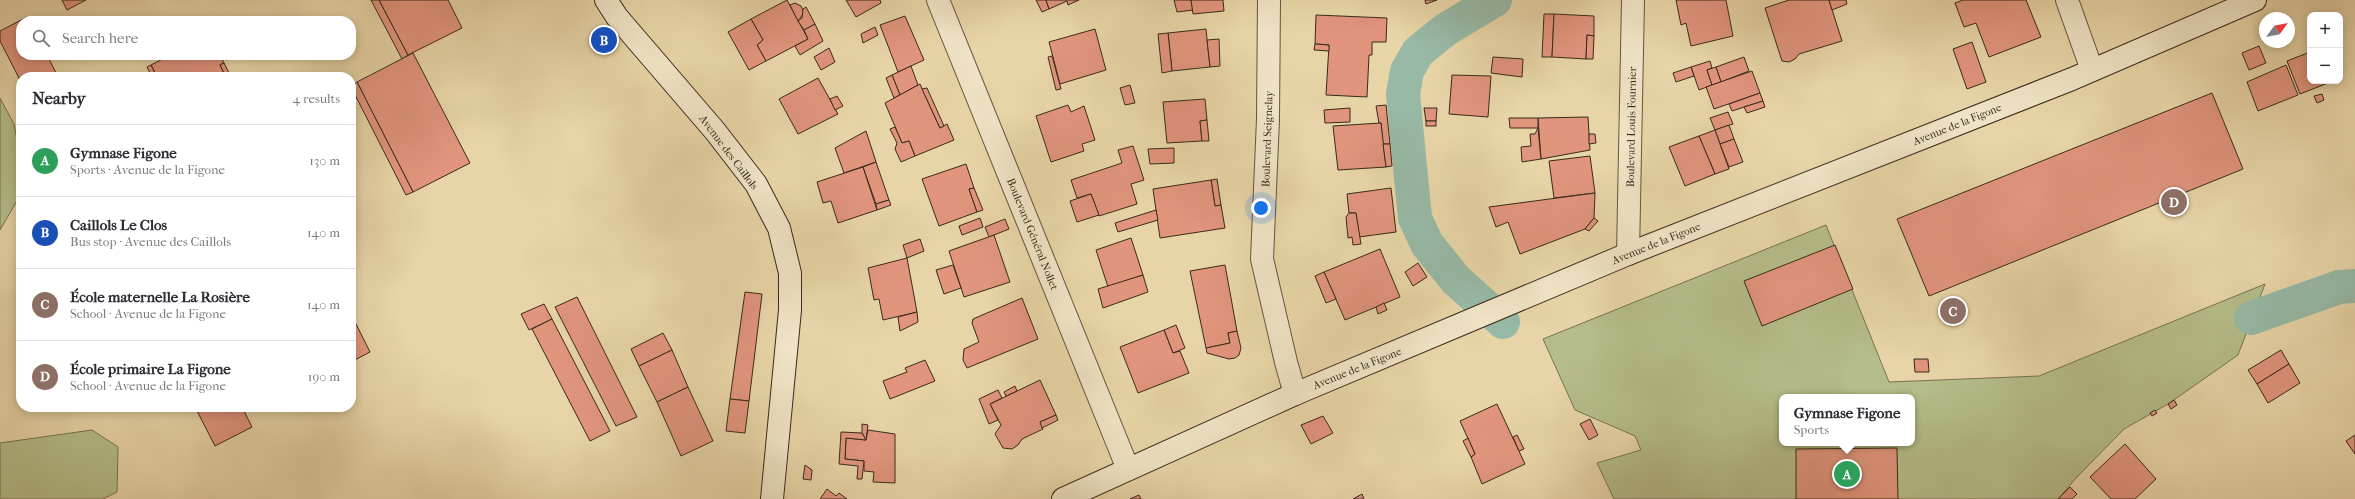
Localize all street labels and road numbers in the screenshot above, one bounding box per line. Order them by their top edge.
street label: Boulevard Louis Fournier [1624,66,1639,187]
street label: Boulevard Seignelay [1259,90,1276,187]
street label: Avenue de la Figone [1910,101,2004,149]
street label: Avenue des Caillols [696,112,761,192]
street label: Boulevard Général Nollet [1004,176,1061,292]
street label: Avenue de la Figone [1609,220,1703,268]
street label: Avenue de la Figone [1310,345,1404,393]

